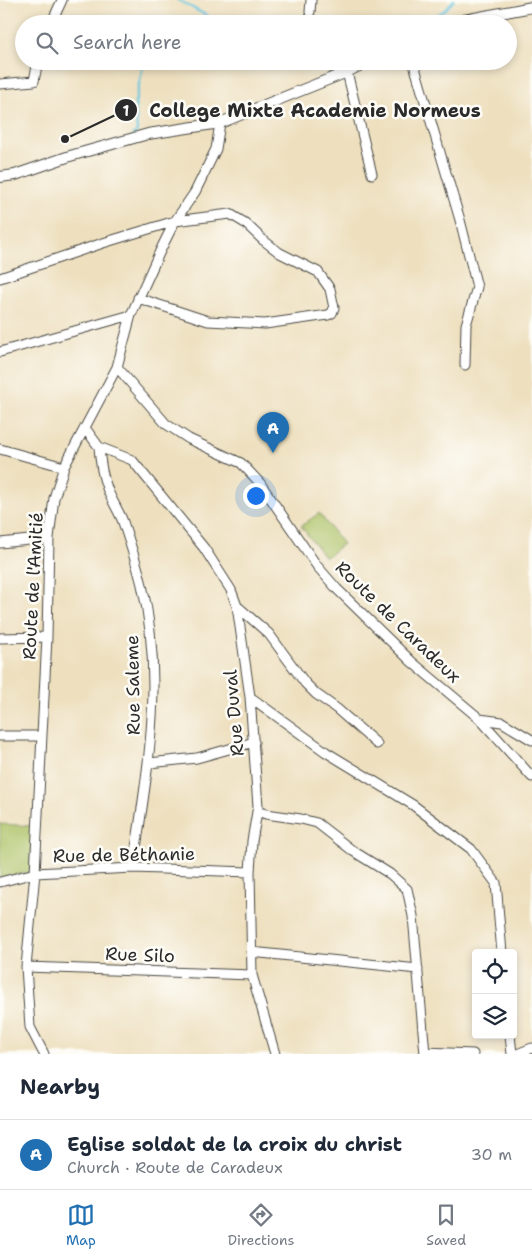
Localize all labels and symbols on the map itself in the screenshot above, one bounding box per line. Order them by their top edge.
callout: College Mixte Academie Normeus [114,93,490,127]
text: College Mixte Academie Normeus [149,98,481,123]
text: 1 [123,101,130,121]
pin: A [257,412,289,453]
your location [243,483,269,509]
street label: Route de l'Amitié [17,512,49,660]
street label: Route de Caradeux [330,556,466,688]
street label: Rue Saleme [120,635,146,735]
street label: Rue Duval [218,668,250,757]
street label: Rue de Béthanie [53,842,195,868]
street label: Rue Silo [105,942,175,968]

